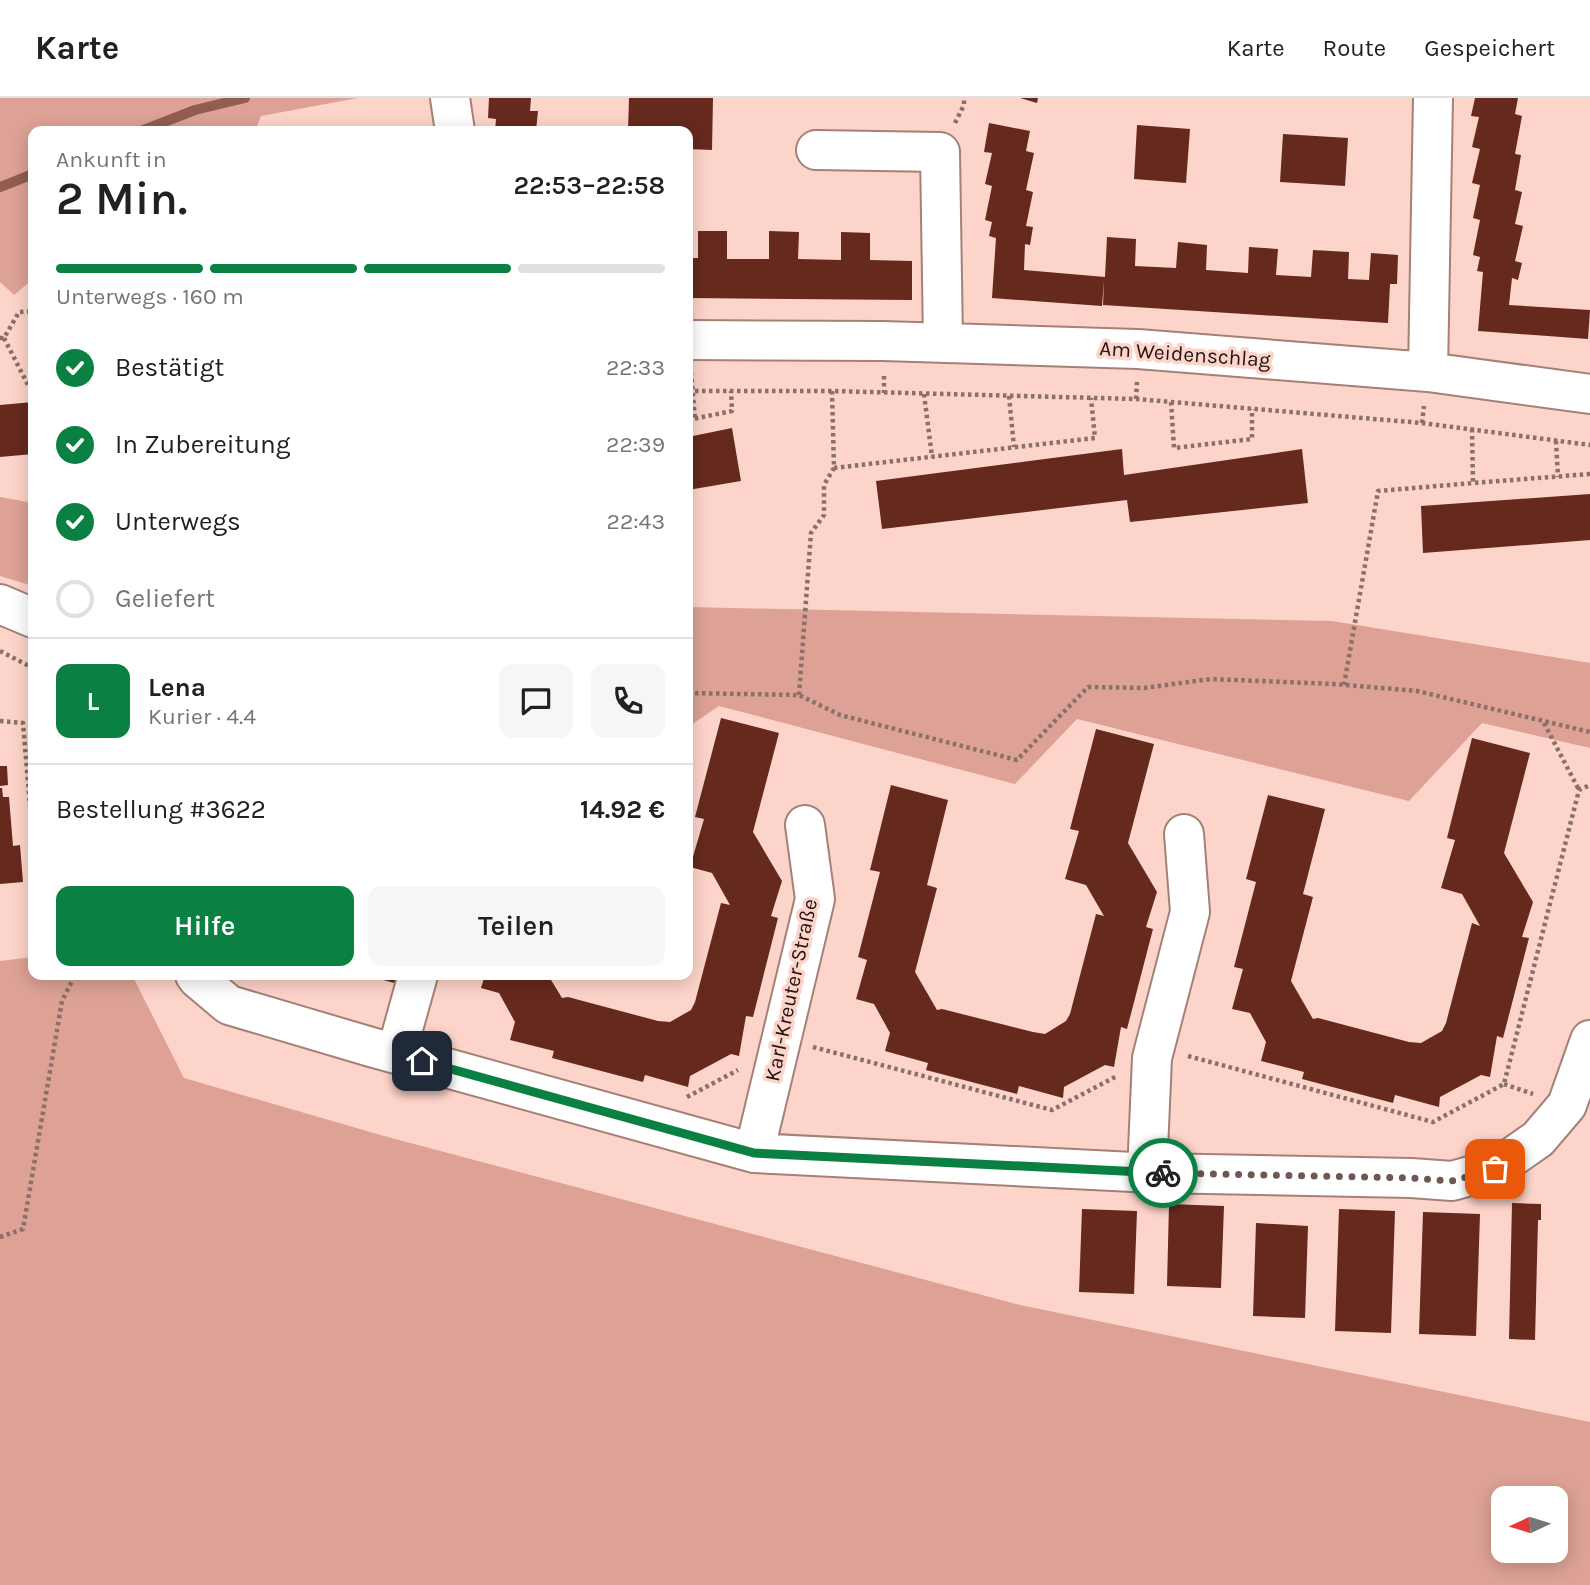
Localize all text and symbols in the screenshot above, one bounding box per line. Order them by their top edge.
text: Karte [35,29,119,67]
text: Karte [1227,34,1285,62]
text: Route [1323,34,1386,62]
text: Gespeichert [1424,34,1555,62]
text: Ankunft in [56,146,167,173]
text: 22:53–22:58 [514,170,665,201]
text: 2 Min. [56,172,187,226]
text: Unterwegs · 160 m [56,283,244,310]
street label: Am Weidenschlag [1099,336,1272,372]
icon: check [56,349,94,387]
text: Bestätigt [115,352,224,383]
text: 22:33 [606,354,665,381]
icon: check [56,426,94,464]
text: In Zubereitung [115,429,290,460]
text: 22:39 [606,431,665,458]
icon: check [56,503,94,541]
text: Unterwegs [115,506,241,537]
text: 22:43 [607,508,665,535]
text: Geliefert [115,583,215,614]
button: chat [499,664,573,738]
button: phone [591,664,665,738]
text: Lena [148,672,206,703]
text: L [87,686,99,717]
text: Kurier · 4.4 [148,703,256,730]
text: Bestellung #3622 [56,794,266,825]
text: 14.92 € [580,794,665,825]
button: Hilfe [56,886,354,966]
button: Teilen [368,886,665,966]
street label: Karl-Kreuter-Straße [760,897,822,1083]
pin [392,1031,452,1091]
icon: home [403,1042,441,1080]
courier [1128,1138,1198,1208]
pin [1465,1139,1525,1199]
icon: bag [1476,1150,1514,1188]
icon: bike [1144,1154,1182,1192]
north arrow [1491,1486,1568,1563]
map controls [1491,1486,1568,1563]

